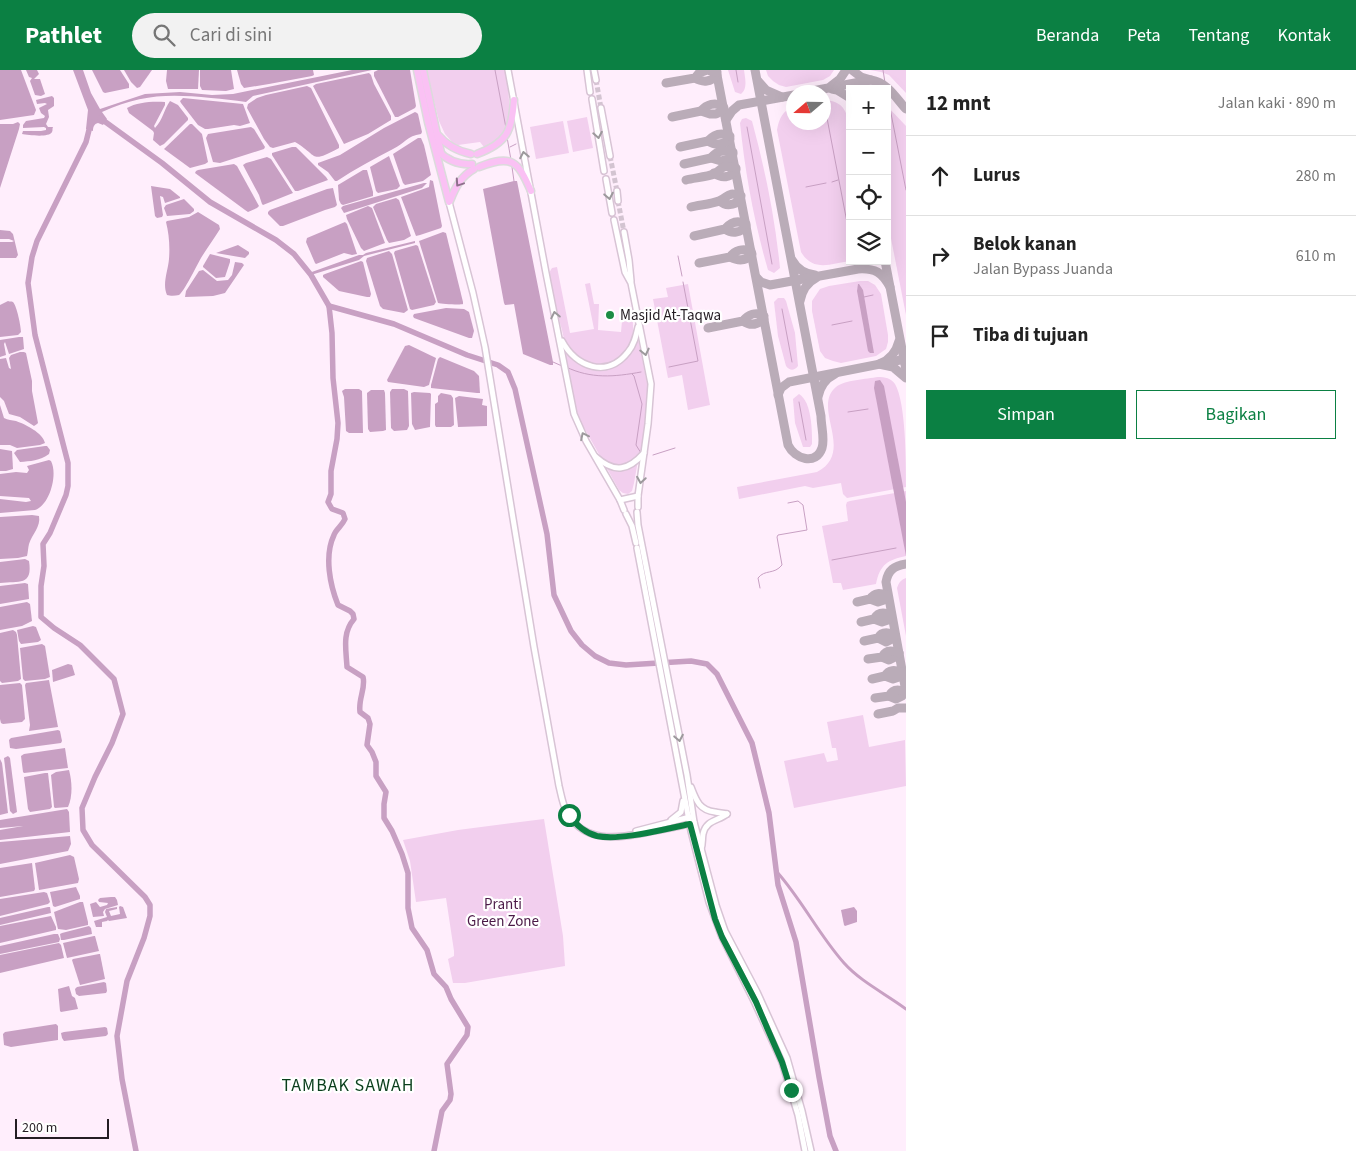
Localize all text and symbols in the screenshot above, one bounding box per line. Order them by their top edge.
search box [132,13,482,58]
text: Pathlet [25,18,102,53]
icon: search [150,21,178,49]
text: Cari di sini [190,22,272,49]
text: Beranda [1036,23,1099,48]
text: Peta [1127,23,1160,48]
text: Tentang [1188,23,1249,48]
text: Kontak [1277,23,1331,48]
north arrow [786,85,831,130]
map controls [846,85,891,265]
button: + [846,85,891,130]
text: 12 mnt [926,88,990,118]
text: Jalan kaki · 890 m [1218,92,1336,114]
button: − [846,130,891,175]
one-way arrow [592,131,602,140]
one-way arrow [520,151,530,160]
icon: ahead [926,162,954,190]
text: Lurus [973,162,1020,189]
text: 280 m [1296,165,1336,187]
button: locate [846,175,891,220]
one-way arrow [456,178,465,187]
one-way arrow [604,191,614,200]
button: layers [846,220,891,265]
text: Belok kanan [973,231,1077,258]
icon: right [926,242,954,270]
text: 610 m [1296,245,1336,267]
text: Jalan Bypass Juanda [973,258,1113,280]
place label: Masjid At-Taqwa [620,305,721,326]
marker: Masjid At-Taqwa [604,309,616,321]
one-way arrow [550,310,561,319]
icon: arrive [926,322,954,350]
text: Tiba di tujuan [973,322,1088,349]
one-way arrow [639,348,650,357]
button: Simpan [926,390,1126,439]
button: Bagikan [1136,390,1336,439]
one-way arrow [580,432,590,441]
one-way arrow [636,476,646,485]
one-way arrow [674,733,684,742]
route start [558,804,581,827]
park label: Pranti Green Zone [467,894,539,932]
district label: TAMBAK SAWAH [281,1073,415,1098]
route end [780,1079,803,1102]
scale bar [15,1116,109,1139]
text: 200 m [22,1118,57,1138]

